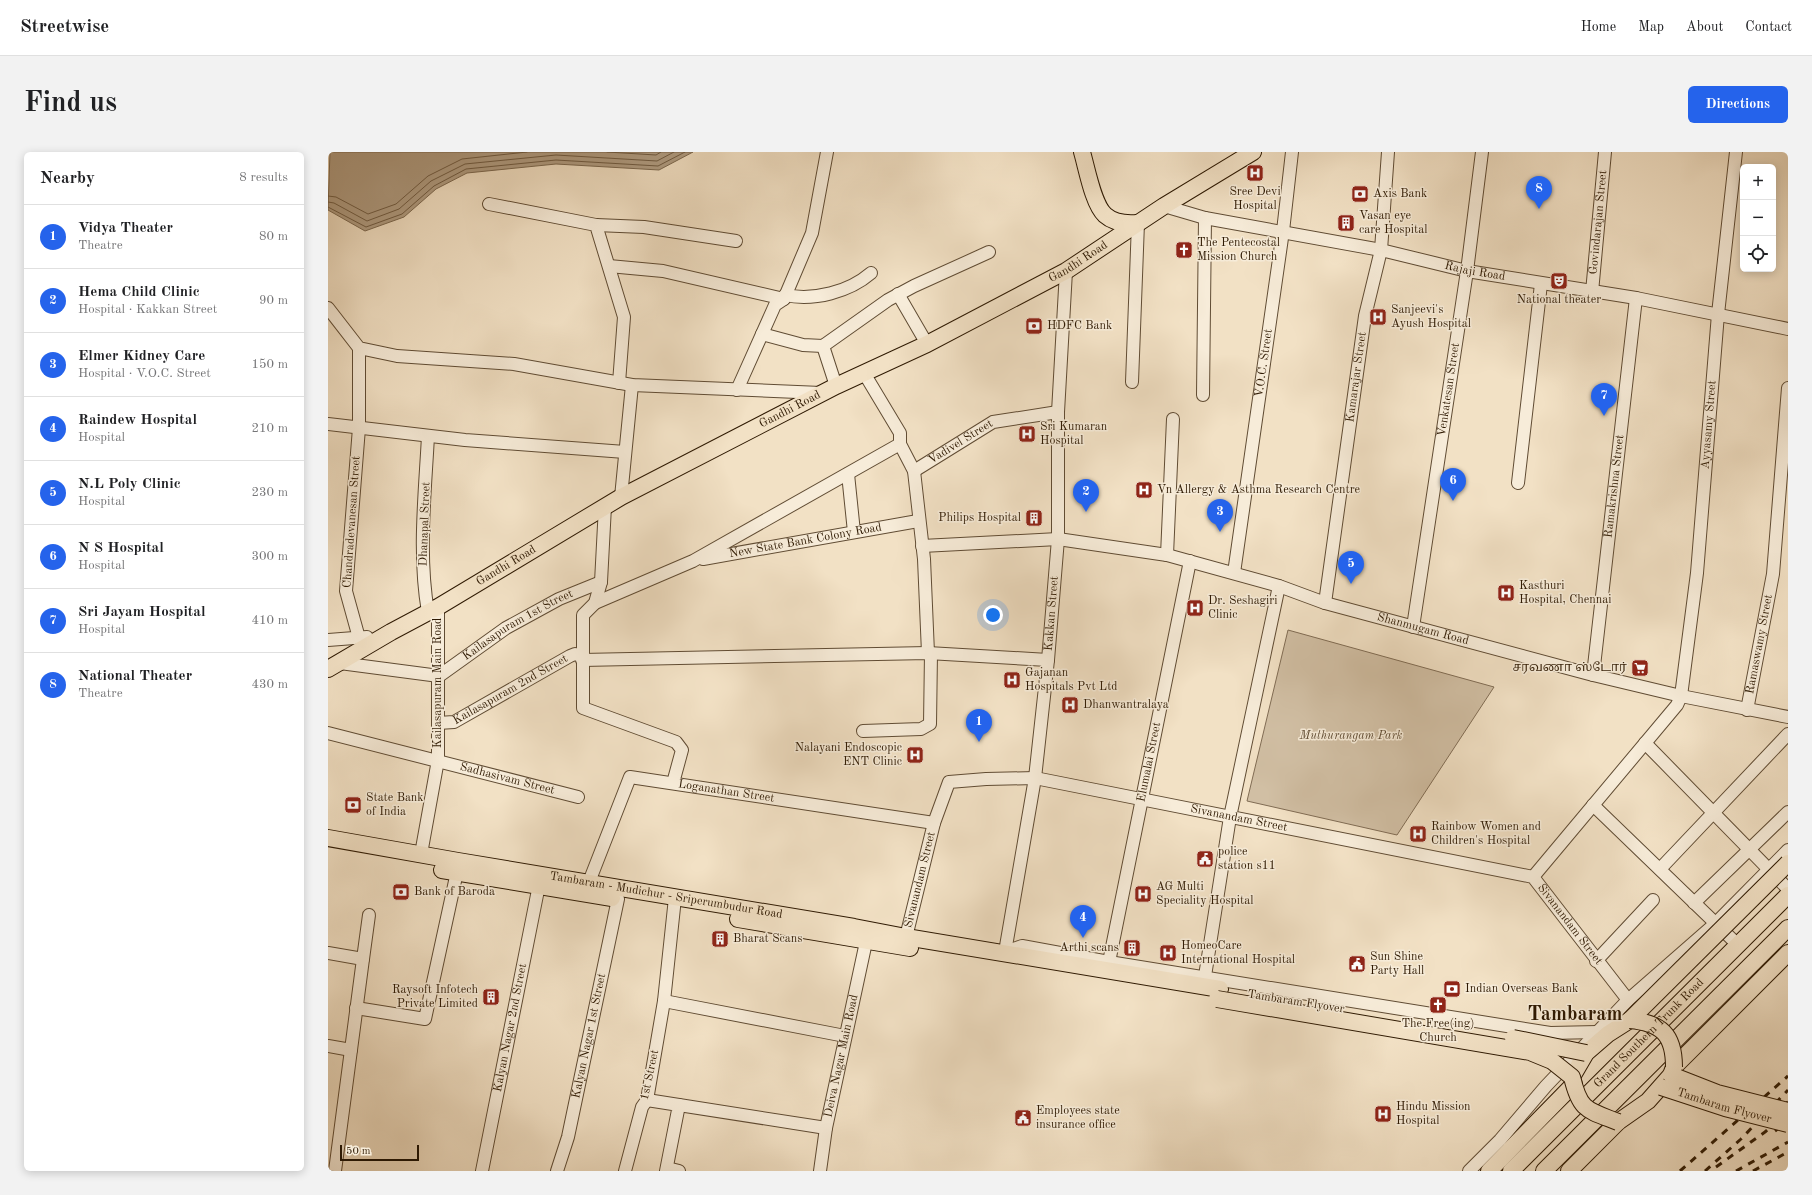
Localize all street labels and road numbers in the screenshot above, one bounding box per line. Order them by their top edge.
street label: Govindarajan Street [1588,170,1609,275]
street label: Gandhi Road [1047,239,1110,285]
street label: Rajaji Road [1443,260,1506,283]
street label: V.O.C. Street [1253,328,1275,398]
street label: Kamarajar Street [1344,331,1369,423]
street label: Venkatesan Street [1436,342,1462,438]
street label: Ayyasamy Street [1699,380,1719,470]
street label: Gandhi Road [757,389,823,431]
street label: Vadivel Street [926,418,995,466]
street label: Ramakrishna Street [1603,434,1626,538]
street label: Chandradevanesan Street [341,455,363,589]
street label: Dhanapal Street [418,481,432,567]
street label: New State Bank Colony Road [728,522,883,560]
street label: Gandhi Road [474,543,538,588]
street label: Kakkan Street [1043,575,1061,651]
street label: Kailasapuram 1st Street [461,588,575,663]
street label: Ramaswamy Street [1744,593,1775,695]
street label: Shanmugam Road [1376,611,1470,647]
street label: Kailasapuram Main Road [432,618,444,748]
street label: Kailasapuram 2nd Street [451,653,570,727]
street label: Elumalai Street [1135,721,1163,803]
street label: Sadhasivam Street [459,761,556,797]
street label: Loganathan Street [677,778,775,805]
street label: Sivanandam Street [1189,803,1288,834]
street label: Sivanandam Street [903,830,938,929]
street label: Tambaram - Mudichur - Sriperumbudur Road [549,870,783,921]
street label: Sivanandam Street [1535,882,1605,967]
street label: Kalyan Nagar 2nd Street [492,962,529,1093]
street label: Kalyan Nagar 1st Street [570,972,608,1100]
street label: Grand Southern Trunk Road [1592,976,1706,1090]
street label: Tambaram Flyover [1247,988,1345,1016]
street label: Deiva Nagar Main Road [822,994,861,1119]
street label: 1st Street [639,1049,661,1101]
street label: Tambaram Flyover [1675,1087,1773,1126]

